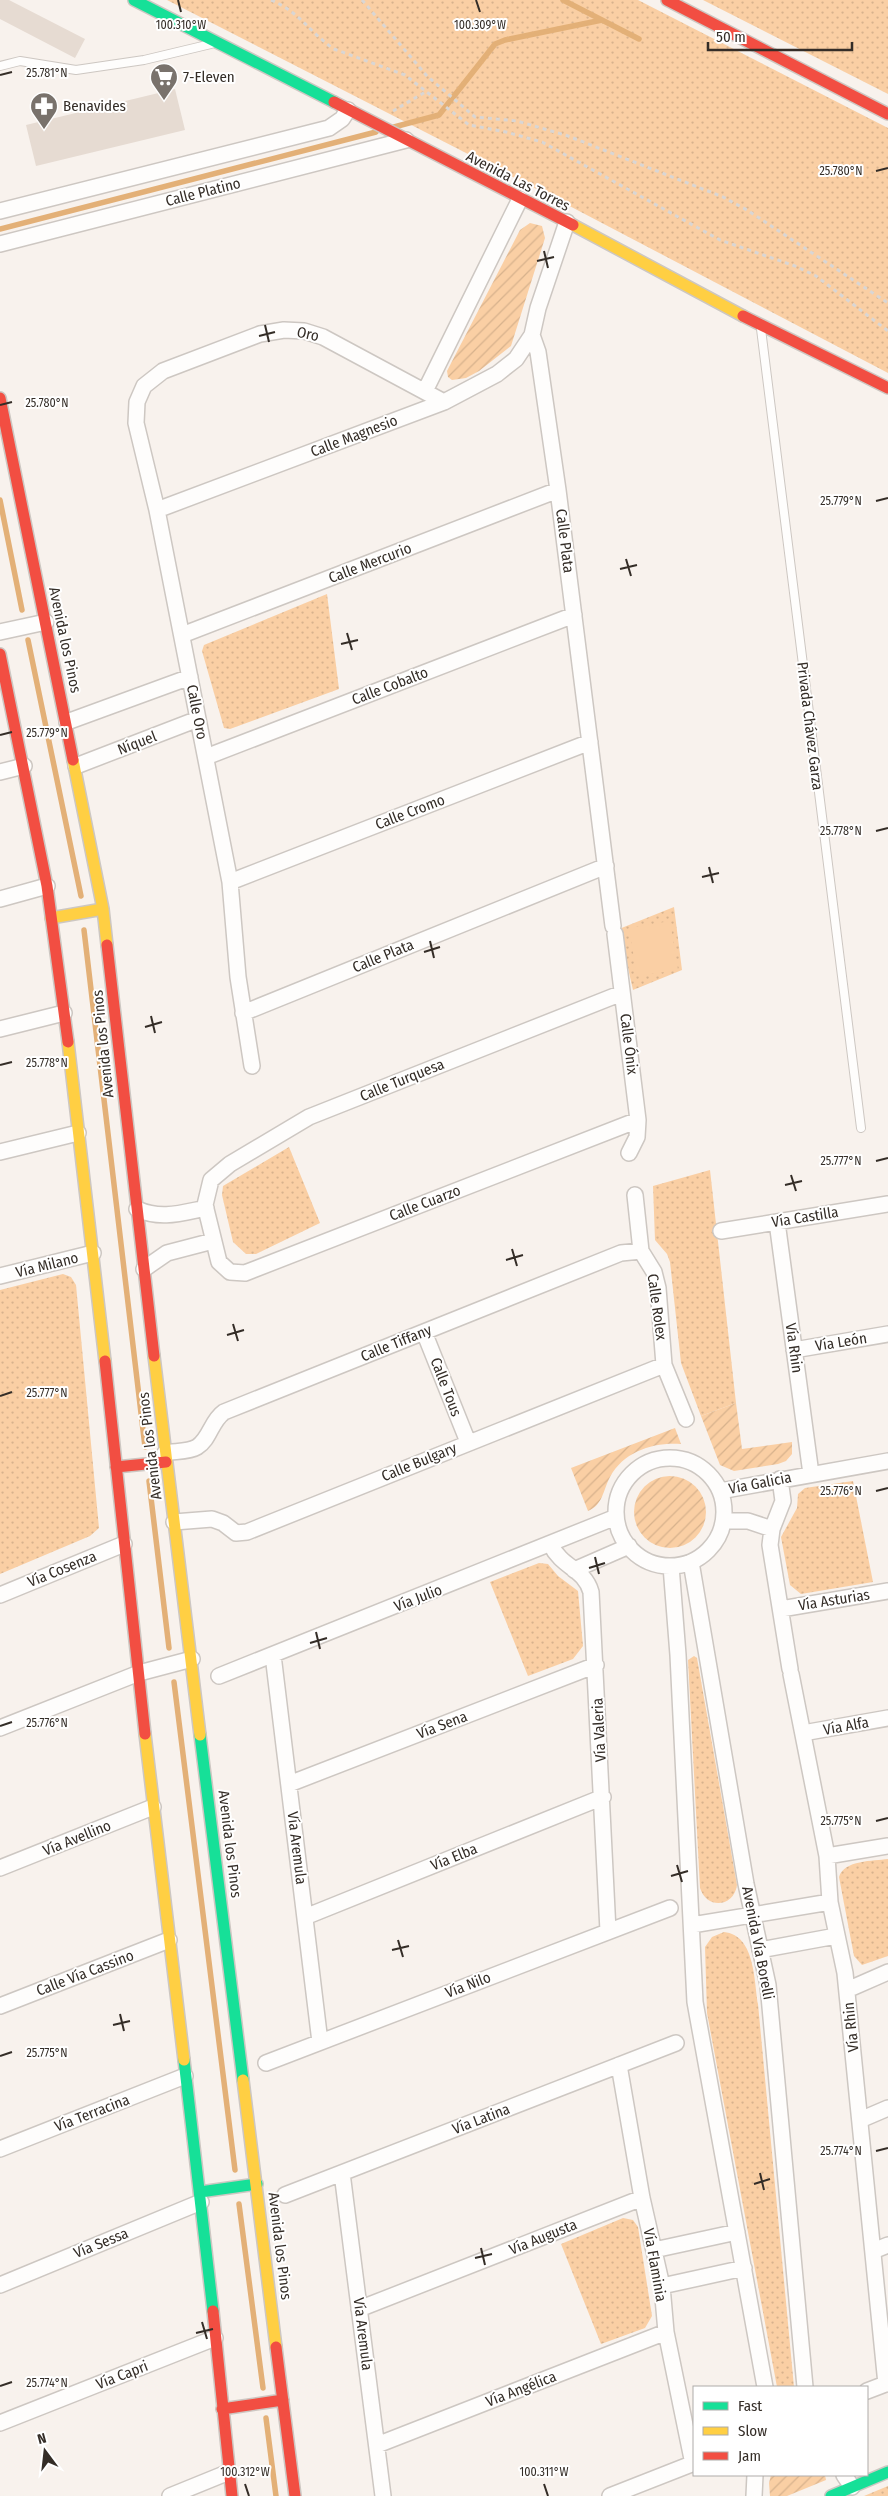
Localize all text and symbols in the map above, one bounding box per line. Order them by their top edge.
text: 100.310°W [156,18,206,32]
text: 100.309°W [454,18,506,32]
scale bar [708,20,852,52]
text: 50 m [716,28,746,46]
supermarket icon: 7-Eleven [149,62,179,101]
text: 25.781°N [26,66,68,80]
place label: 7-Eleven [183,68,235,86]
pharmacy icon: Benavides [29,91,59,130]
place label: Benavides [63,97,126,115]
street label: Avenida Las Torres [463,147,573,215]
text: 25.780°N [819,164,863,178]
street label: Calle Platino [164,174,243,210]
street label: Oro [295,323,321,345]
text: 25.780°N [25,396,69,410]
street label: Calle Magnesio [308,411,400,461]
text: 25.779°N [820,494,862,508]
street label: Calle Plata [552,508,578,574]
street label: Calle Mercurio [326,539,414,587]
street label: Avenida los Pinos [45,585,85,695]
street label: Privada Chávez Garza [793,661,827,791]
street label: Calle Cobalto [349,663,431,709]
street label: Calle Oro [183,683,211,741]
text: 25.779°N [26,726,68,740]
street label: Níquel [115,727,159,759]
street label: Calle Cromo [373,790,447,833]
text: 25.778°N [820,824,862,838]
street label: Calle Plata [350,936,416,976]
street label: Avenida los Pinos [88,989,118,1099]
street label: Calle Ónix [616,1013,642,1076]
street label: Calle Turquesa [357,1055,447,1105]
text: 25.778°N [26,1056,68,1070]
text: 25.777°N [820,1154,862,1168]
street label: Calle Cuarzo [387,1181,463,1225]
street label: Vía Castilla [770,1203,840,1231]
street label: Vía Milano [14,1249,80,1281]
street label: Calle Rolex [643,1273,671,1342]
street label: Calle Tiffany [358,1321,434,1365]
street label: Vía Rhin [782,1322,806,1374]
street label: Vía León [814,1329,868,1355]
street label: Calle Tous [427,1355,465,1419]
text: 25.777°N [26,1386,68,1400]
street label: Avenida los Pinos [134,1391,166,1501]
street label: Calle Bulgary [379,1439,460,1485]
street label: Vía Galicia [727,1468,793,1498]
text: 25.776°N [820,1484,862,1498]
street label: Vía Cosenza [25,1547,99,1591]
street label: Vía Julio [391,1581,445,1615]
street label: Vía Asturias [797,1585,871,1615]
street label: Vía Valeria [588,1697,610,1763]
street label: Vía Sena [414,1707,470,1743]
street label: Vía Alfa [822,1713,870,1739]
text: 25.776°N [26,1716,68,1730]
street label: Avenida los Pinos [214,1789,246,1899]
street label: Vía Aremula [284,1811,310,1885]
text: 25.775°N [820,1814,862,1828]
street label: Vía Avellino [40,1816,114,1860]
street label: Vía Elba [428,1840,480,1874]
street label: Avenida Vía Borelli [738,1885,778,2001]
street label: Calle Vía Cassino [34,1946,136,2000]
street label: Vía Nilo [443,1968,493,2002]
street label: Vía Rhin [839,2001,863,2053]
text: 25.775°N [26,2046,68,2060]
street label: Vía Terracina [52,2090,132,2136]
street label: Vía Latina [450,2100,512,2138]
text: 25.774°N [820,2144,862,2158]
street label: Avenida los Pinos [264,2191,296,2301]
street label: Vía Augusta [506,2215,580,2259]
street label: Vía Sessa [71,2224,131,2262]
street label: Vía Flaminia [640,2227,670,2303]
street label: Vía Aremula [350,2297,376,2371]
street label: Vía Capri [93,2357,151,2393]
street label: Vía Angélica [483,2367,559,2411]
text: 25.774°N [26,2376,68,2390]
legend [693,2386,868,2476]
text: Fast [738,2397,762,2415]
text: Slow [738,2422,767,2440]
north arrow [20,2426,70,2476]
text: N [36,2430,48,2448]
text: Jam [738,2447,761,2465]
text: 100.312°W [220,2465,270,2479]
text: 100.311°W [520,2465,568,2479]

